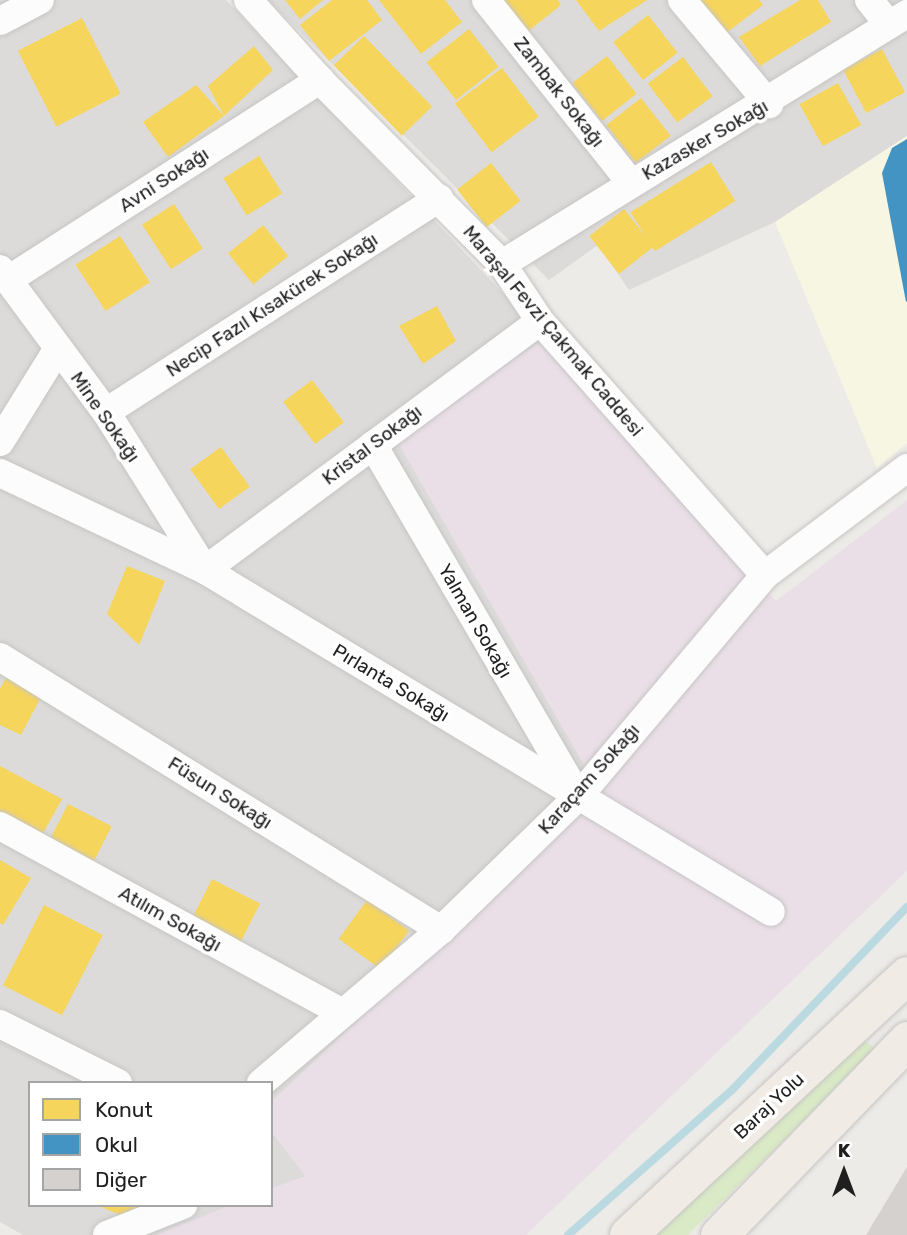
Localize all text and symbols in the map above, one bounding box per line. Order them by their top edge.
street label: Zambak Sokağı [509,32,609,152]
street label: Kazasker Sokağı [638,95,772,185]
street label: Avni Sokağı [115,143,213,217]
street label: Maraşal Fevzi Çakmak Caddesi [458,221,648,441]
street label: Necip Fazıl Kısakürek Sokağı [162,228,382,382]
street label: Mine Sokağı [65,367,145,467]
street label: Kristal Sokağı [318,400,426,490]
street label: Yalman Sokağı [433,560,517,682]
street label: Pırlanta Sokağı [329,639,453,727]
street label: Karaçam Sokağı [533,719,645,839]
street label: Füsun Sokağı [164,752,276,834]
street label: Atılım Sokağı [115,881,225,957]
street label: Baraj Yolu [729,1068,809,1144]
legend [28,1081,273,1207]
text: Konut [95,1097,153,1122]
text: Okul [95,1132,138,1157]
north arrow [809,1137,879,1207]
text: K [838,1139,850,1162]
text: Diğer [95,1167,147,1192]

